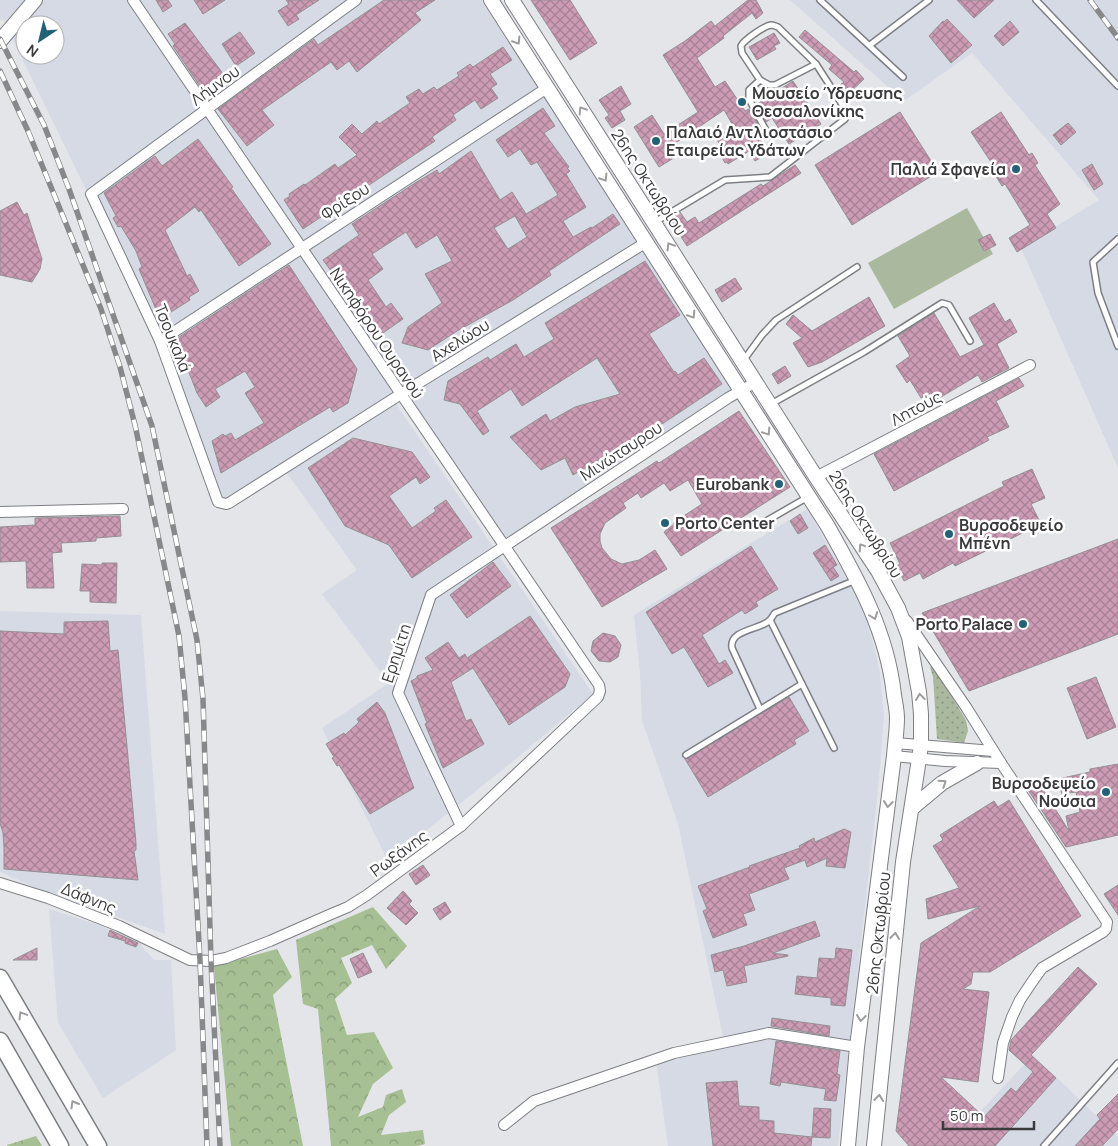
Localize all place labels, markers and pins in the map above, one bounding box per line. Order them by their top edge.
place label: Μουσείο Ύδρευσης Θεσσαλονίκης [752,82,902,122]
marker: Μουσείο Ύδρευσης Θεσσαλονίκης [736,96,748,108]
place label: Παλαιό Αντλιοστάσιο Εταιρείας Υδάτων [666,121,833,161]
marker: Παλαιό Αντλιοστάσιο Εταιρείας Υδάτων [650,135,662,147]
place label: Παλιά Σφαγεία [890,158,1006,180]
marker: Παλιά Σφαγεία [1010,163,1022,175]
place label: Eurobank [696,473,769,495]
marker: Eurobank [773,478,785,490]
place label: Porto Center [675,512,775,534]
place label: Βυρσοδεψείο Μπένη [959,514,1063,554]
marker: Porto Center [659,517,671,529]
marker: Βυρσοδεψείο Μπένη [943,528,955,540]
place label: Porto Palace [916,613,1013,635]
marker: Porto Palace [1017,618,1029,630]
place label: Βυρσοδεψείο Νούσια [992,772,1096,812]
marker: Βυρσοδεψείο Νούσια [1100,786,1112,798]

